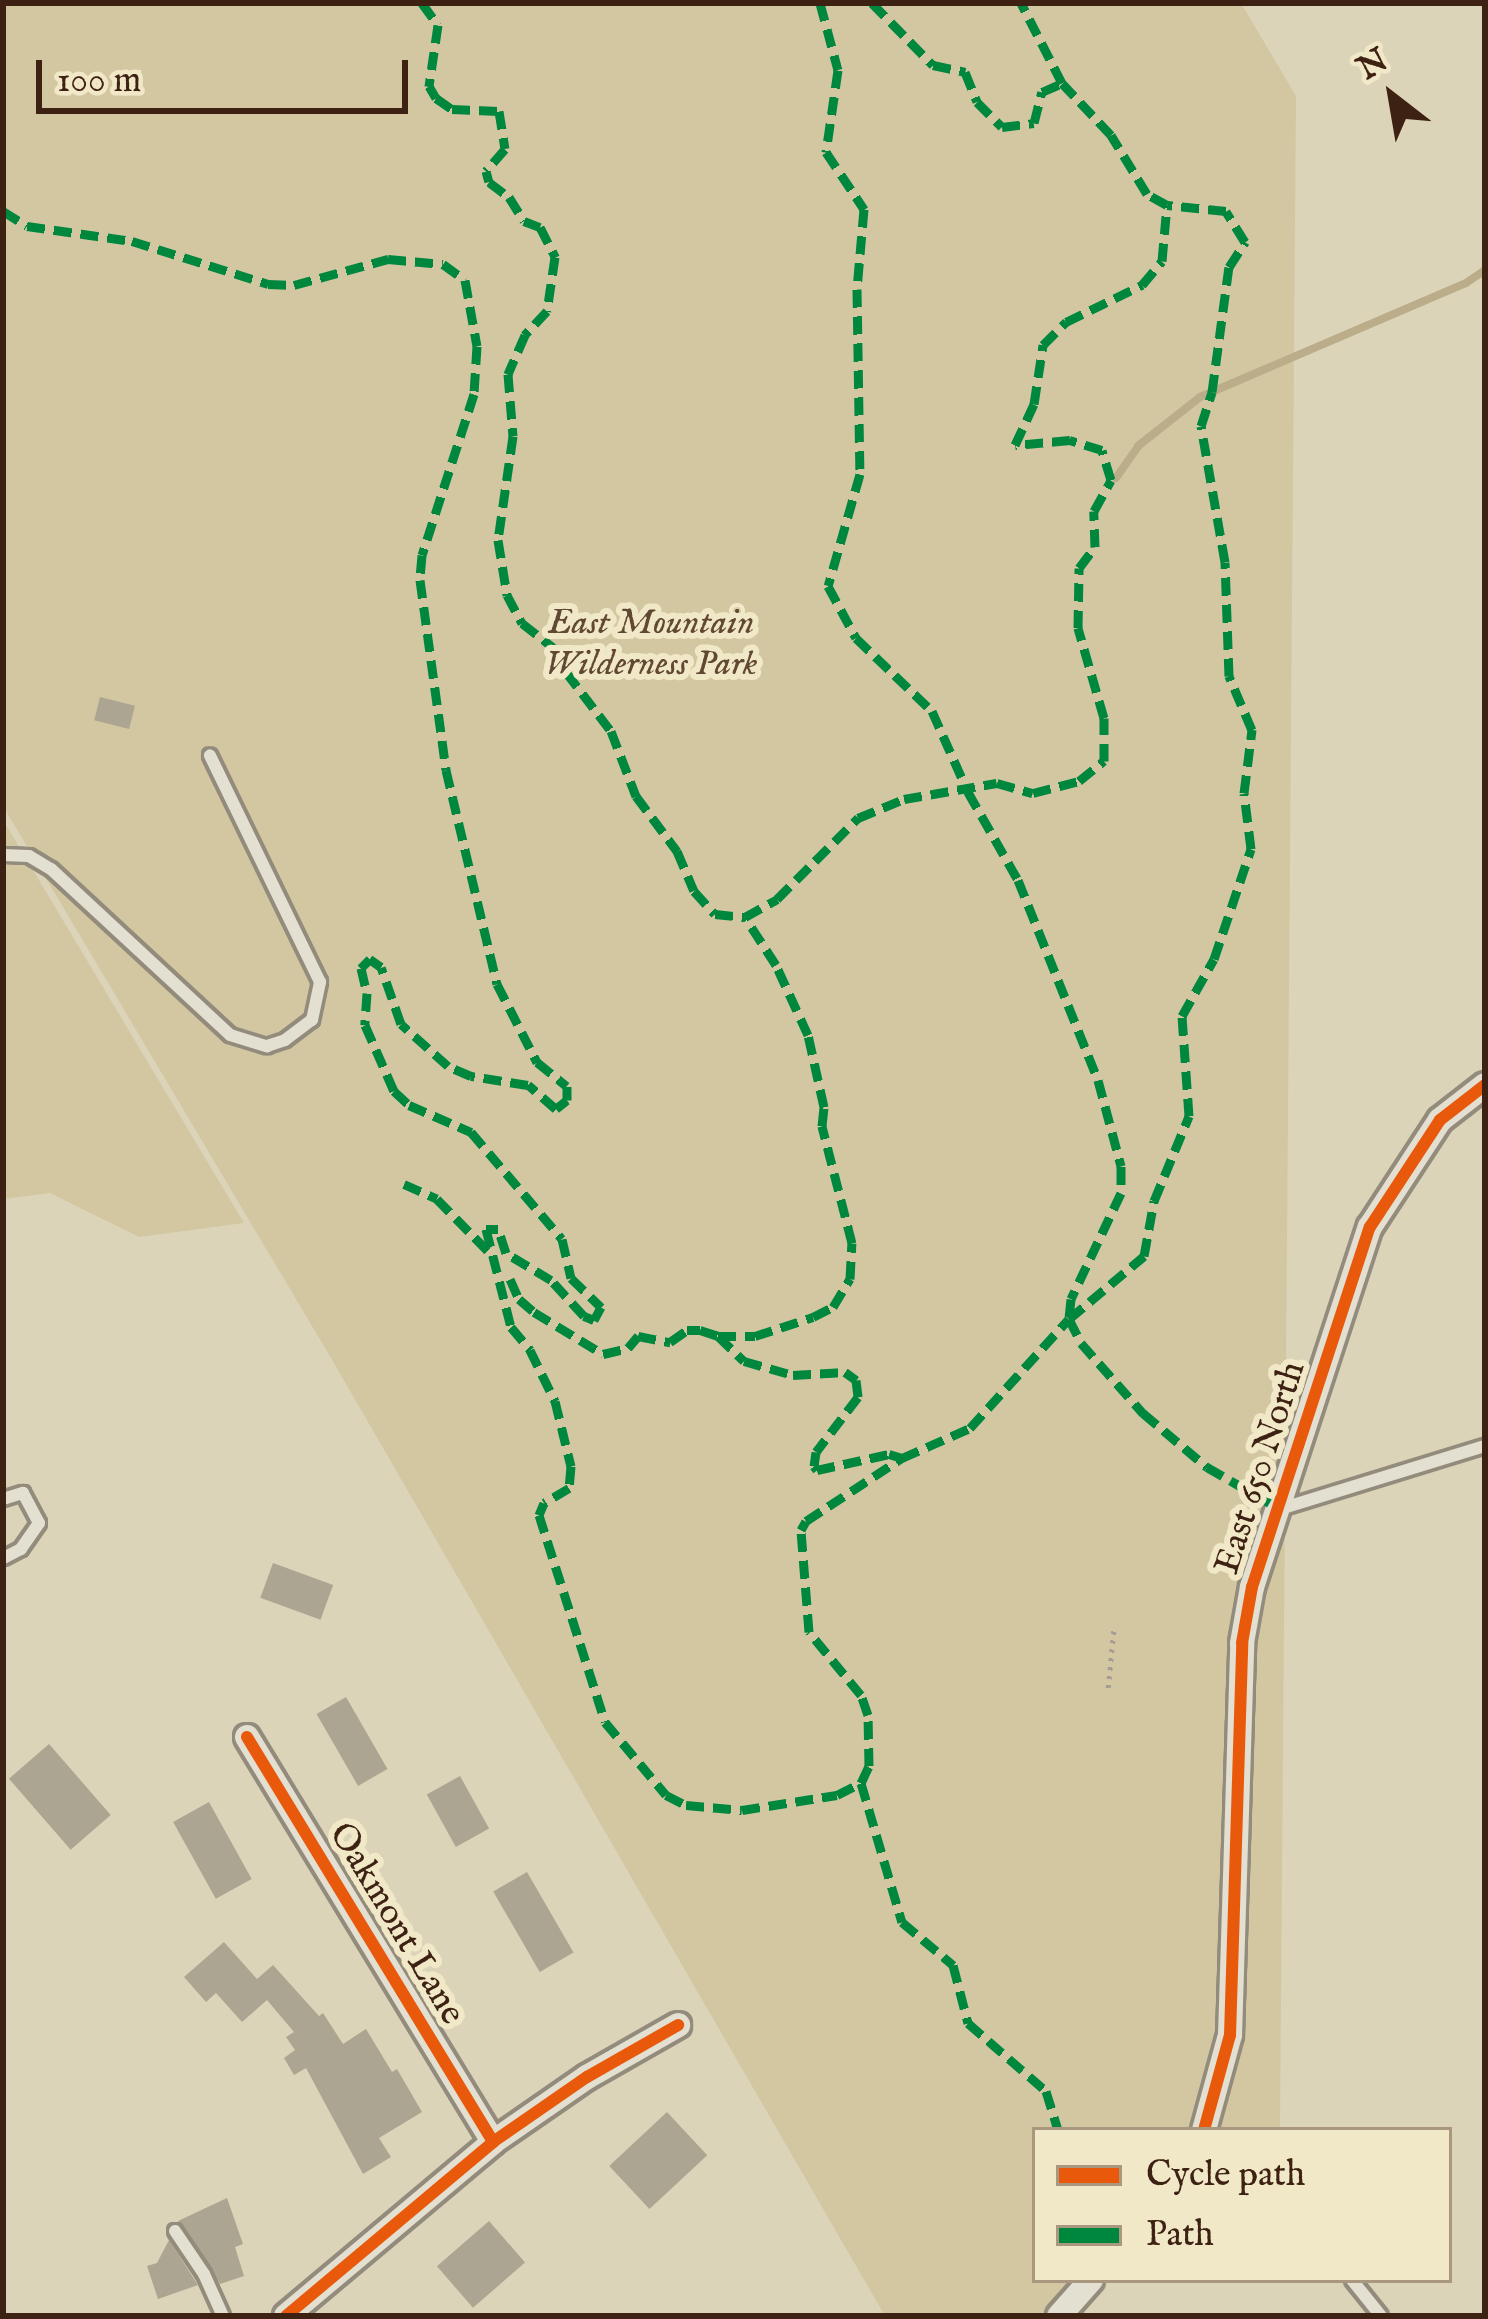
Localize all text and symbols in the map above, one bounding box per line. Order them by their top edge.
scale bar [42,36,414,110]
north arrow [1332,36,1452,156]
text: N [1350,40,1397,90]
text: 100 m [57,58,141,104]
park label: East Mountain Wilderness Park [544,601,758,686]
street label: East 650 North [1206,1356,1316,1580]
street label: Oakmont Lane [319,1815,473,2033]
legend [1032,2127,1452,2283]
text: Cycle path [1146,2152,1305,2198]
text: Path [1146,2212,1214,2258]

